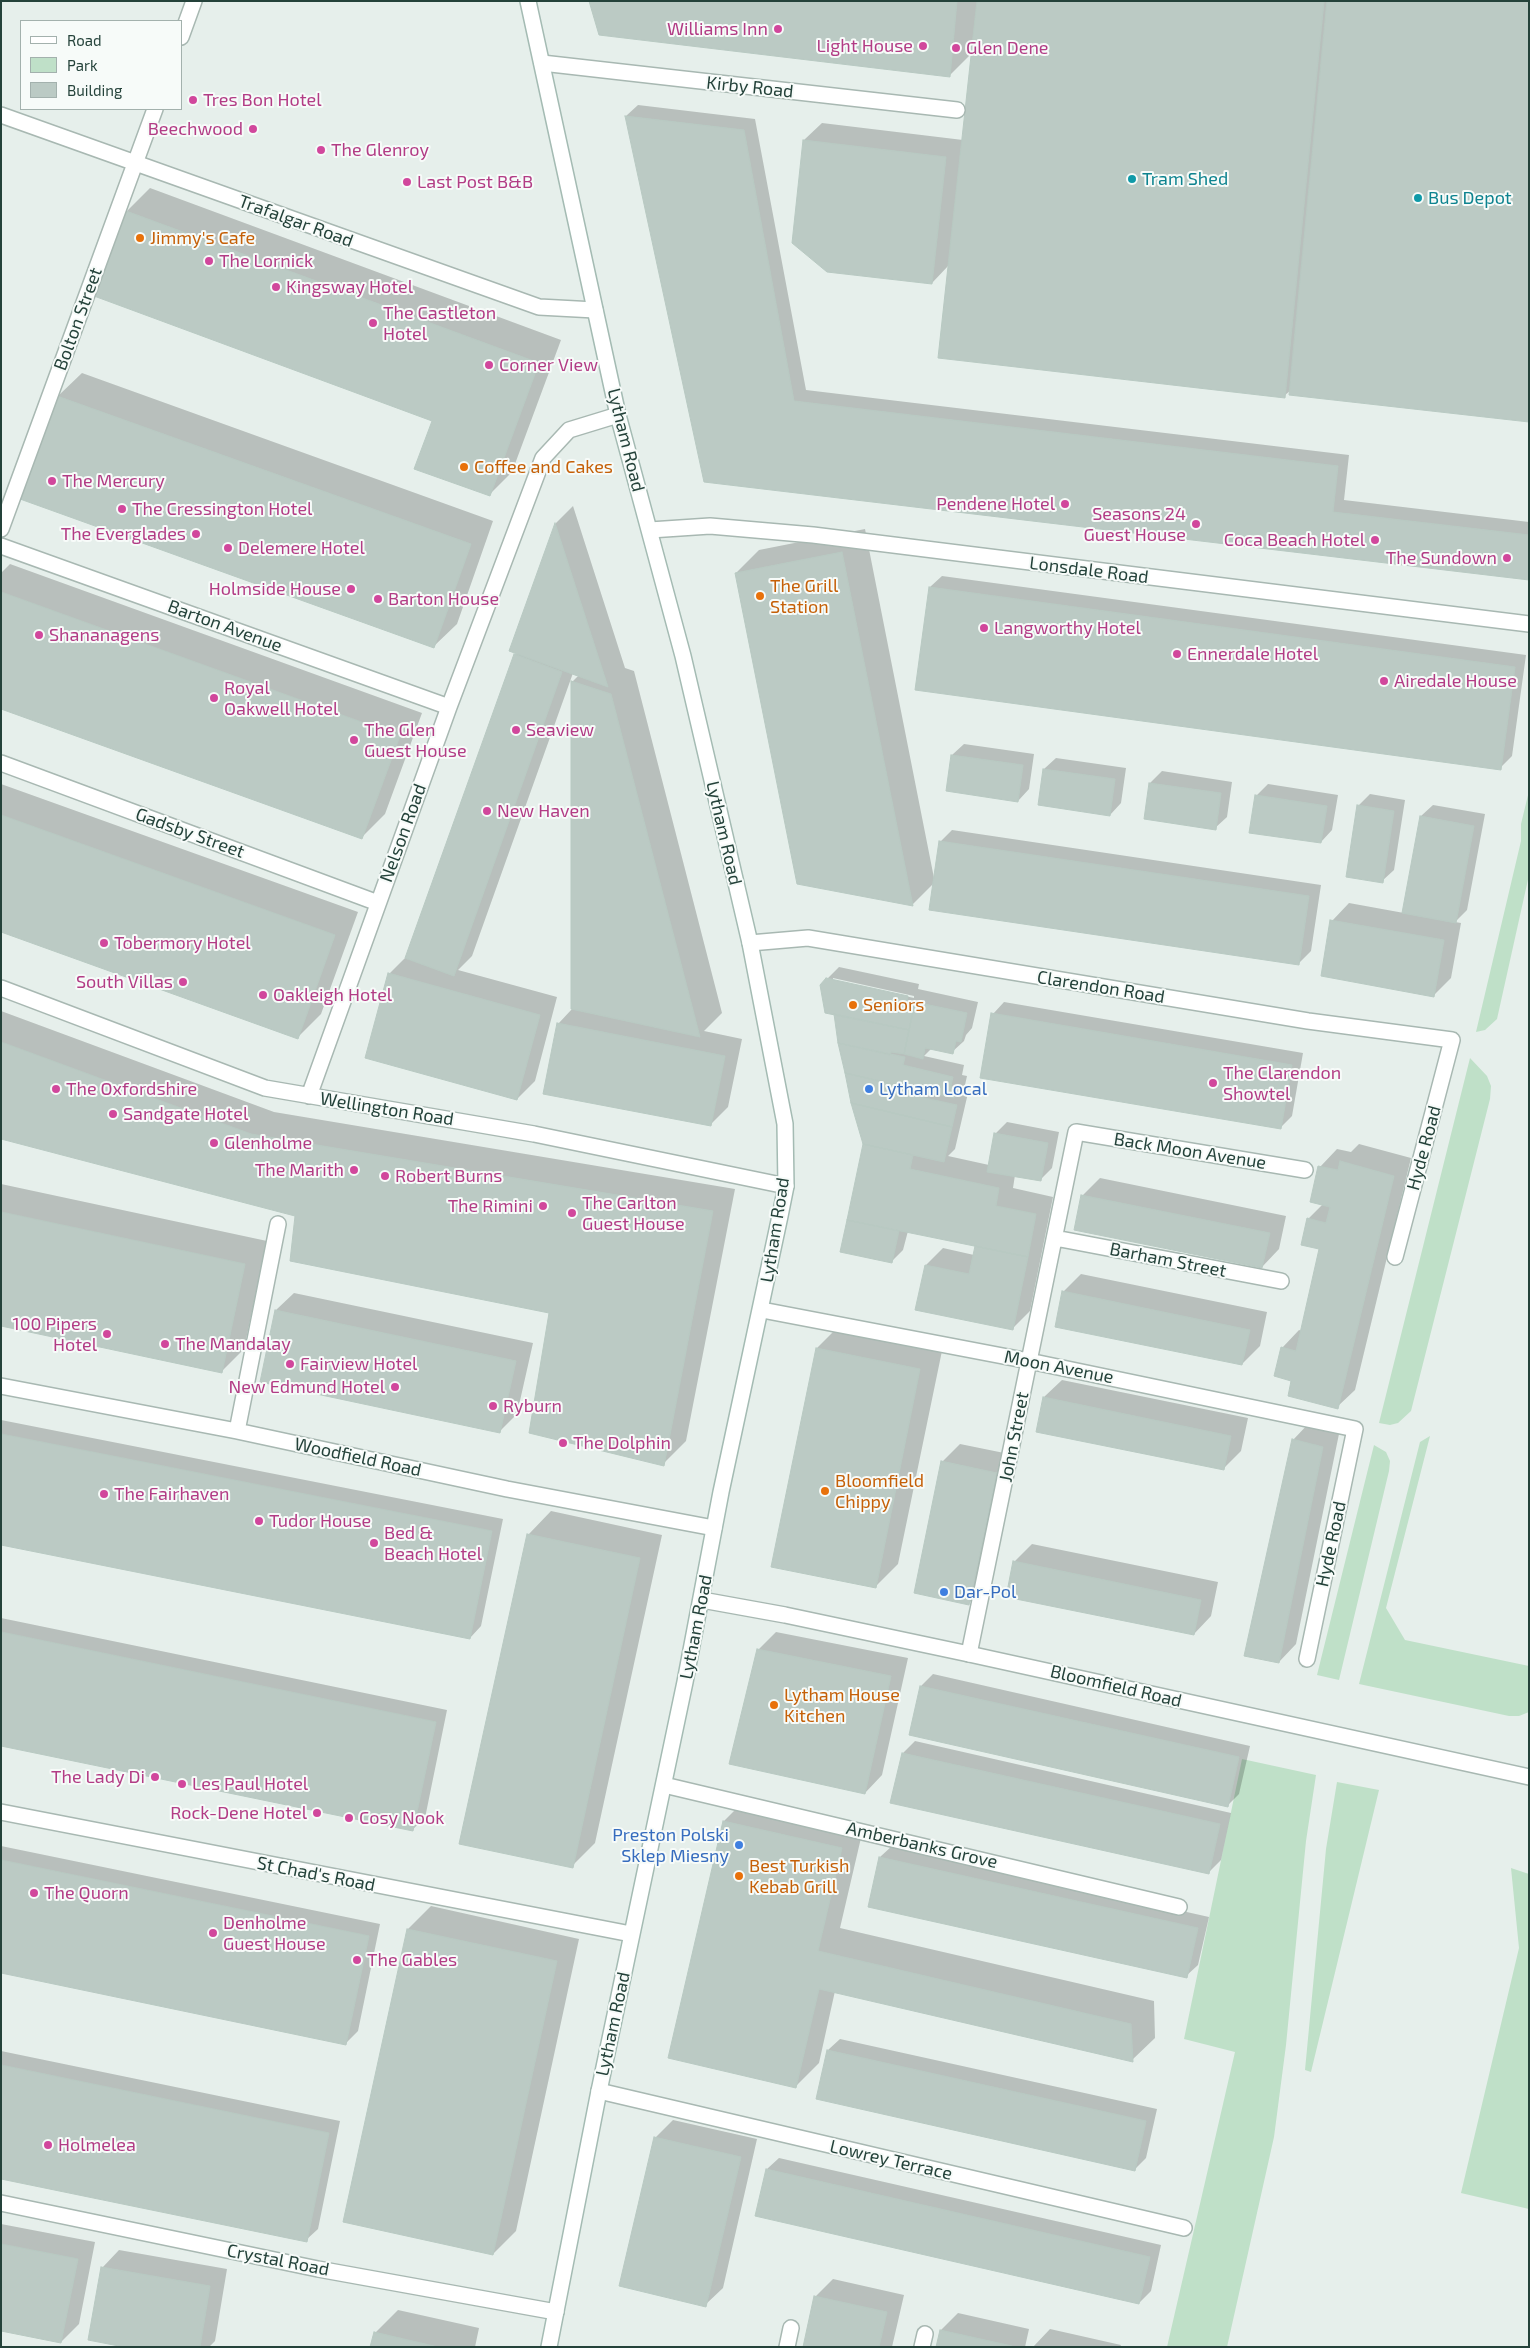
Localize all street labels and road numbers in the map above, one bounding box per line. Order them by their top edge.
street label: Kirby Road [705,72,795,102]
street label: Trafalgar Road [236,190,356,252]
street label: Bolton Street [49,264,107,374]
street label: Lytham Road [603,386,649,494]
street label: Lonsdale Road [1028,552,1150,588]
street label: Barton Avenue [165,595,285,657]
street label: Lytham Road [702,779,746,887]
street label: Nelson Road [375,781,431,885]
street label: Gadsby Street [133,803,247,863]
street label: Clarendon Road [1036,966,1166,1008]
street label: Wellington Road [319,1088,455,1130]
street label: Hyde Road [1402,1103,1446,1193]
street label: Back Moon Avenue [1112,1128,1268,1174]
street label: Lytham Road [756,1176,794,1284]
street label: Barham Street [1108,1238,1228,1282]
street label: Moon Avenue [1002,1346,1116,1388]
street label: John Street [995,1390,1033,1484]
street label: Woodfield Road [293,1433,423,1481]
street label: Hyde Road [1311,1499,1351,1589]
street label: Lytham Road [675,1573,717,1681]
street label: Bloomfield Road [1048,1660,1184,1712]
street label: Amberbanks Grove [844,1817,1000,1873]
street label: St Chad's Road [255,1852,377,1896]
street label: Lytham Road [591,1970,635,2078]
street label: Lowrey Terrace [828,2135,954,2185]
street label: Crystal Road [225,2240,331,2280]

